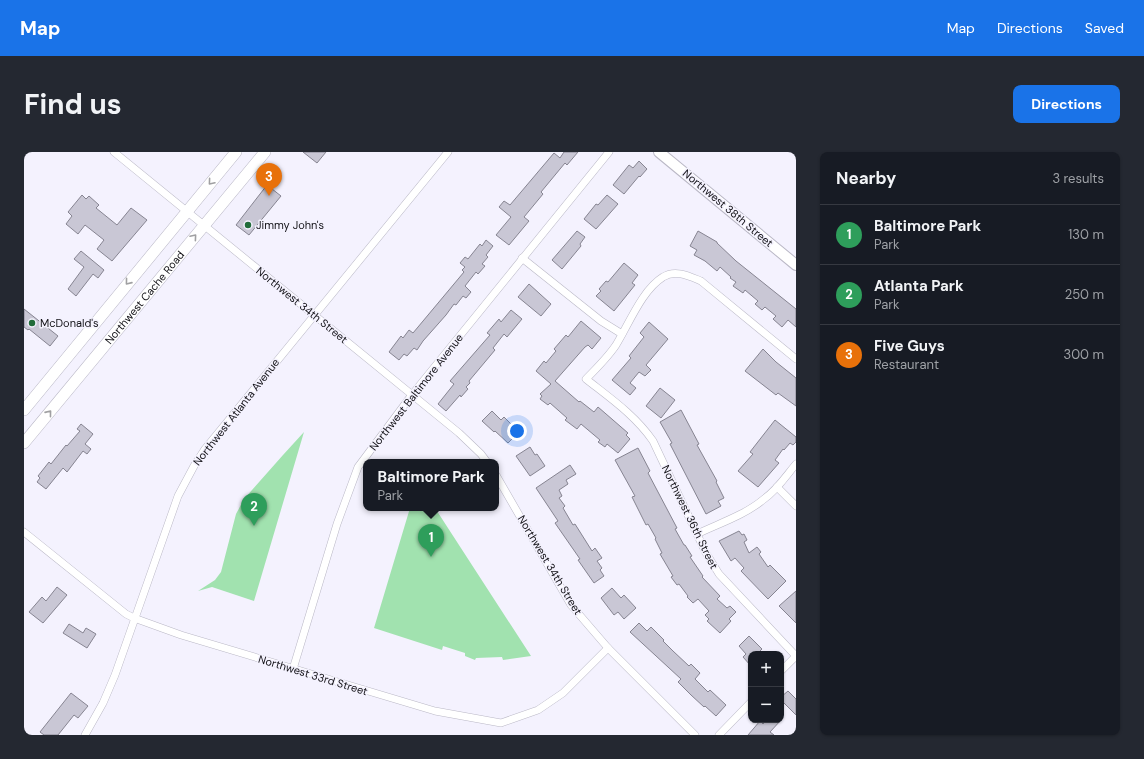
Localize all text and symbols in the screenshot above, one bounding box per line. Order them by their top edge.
text: Map [20,16,60,41]
text: Map [947,19,975,37]
text: Directions [997,19,1063,37]
text: Saved [1085,19,1124,37]
button: Directions [1013,85,1120,123]
text: Find us [24,86,122,123]
pin: 3 [256,163,282,196]
street label: Northwest 38th Street [680,166,776,250]
text: Nearby [836,167,896,189]
text: 3 results [1052,170,1104,187]
one-way arrow [208,177,215,185]
text: Baltimore Park [874,216,981,236]
place label: Jimmy John's [256,218,324,232]
marker: Jimmy John's [243,220,253,230]
text: 1 [847,226,851,243]
text: 130 m [1068,226,1104,243]
one-way arrow [190,235,197,242]
text: Park [874,236,900,253]
street label: Northwest Cache Road [102,248,187,347]
street label: Northwest 34th Street [253,264,351,346]
text: Atlanta Park [874,276,964,296]
one-way arrow [126,278,133,285]
text: 2 [845,286,853,303]
text: 250 m [1065,286,1104,303]
text: Park [874,296,900,313]
place label: McDonald's [40,316,99,330]
marker: McDonald's [27,318,37,328]
street label: Northwest Baltimore Avenue [366,331,466,453]
text: Five Guys [874,336,945,356]
text: 3 [845,346,853,363]
text: 300 m [1063,346,1104,363]
street label: Northwest Atlanta Avenue [190,356,282,468]
text: Restaurant [874,356,939,373]
one-way arrow [44,410,51,417]
your location [507,421,527,441]
popup [363,459,499,511]
street label: Northwest 36th Street [659,463,721,571]
text: Baltimore Park [377,467,485,487]
text: Park [377,487,403,504]
pin: 2 [241,493,267,526]
street label: Northwest 34th Street [515,513,585,617]
pin: 1 [418,524,444,557]
map controls [748,651,784,723]
button: + [748,651,784,687]
street label: Northwest 33rd Street [257,652,369,698]
button: − [748,687,784,723]

